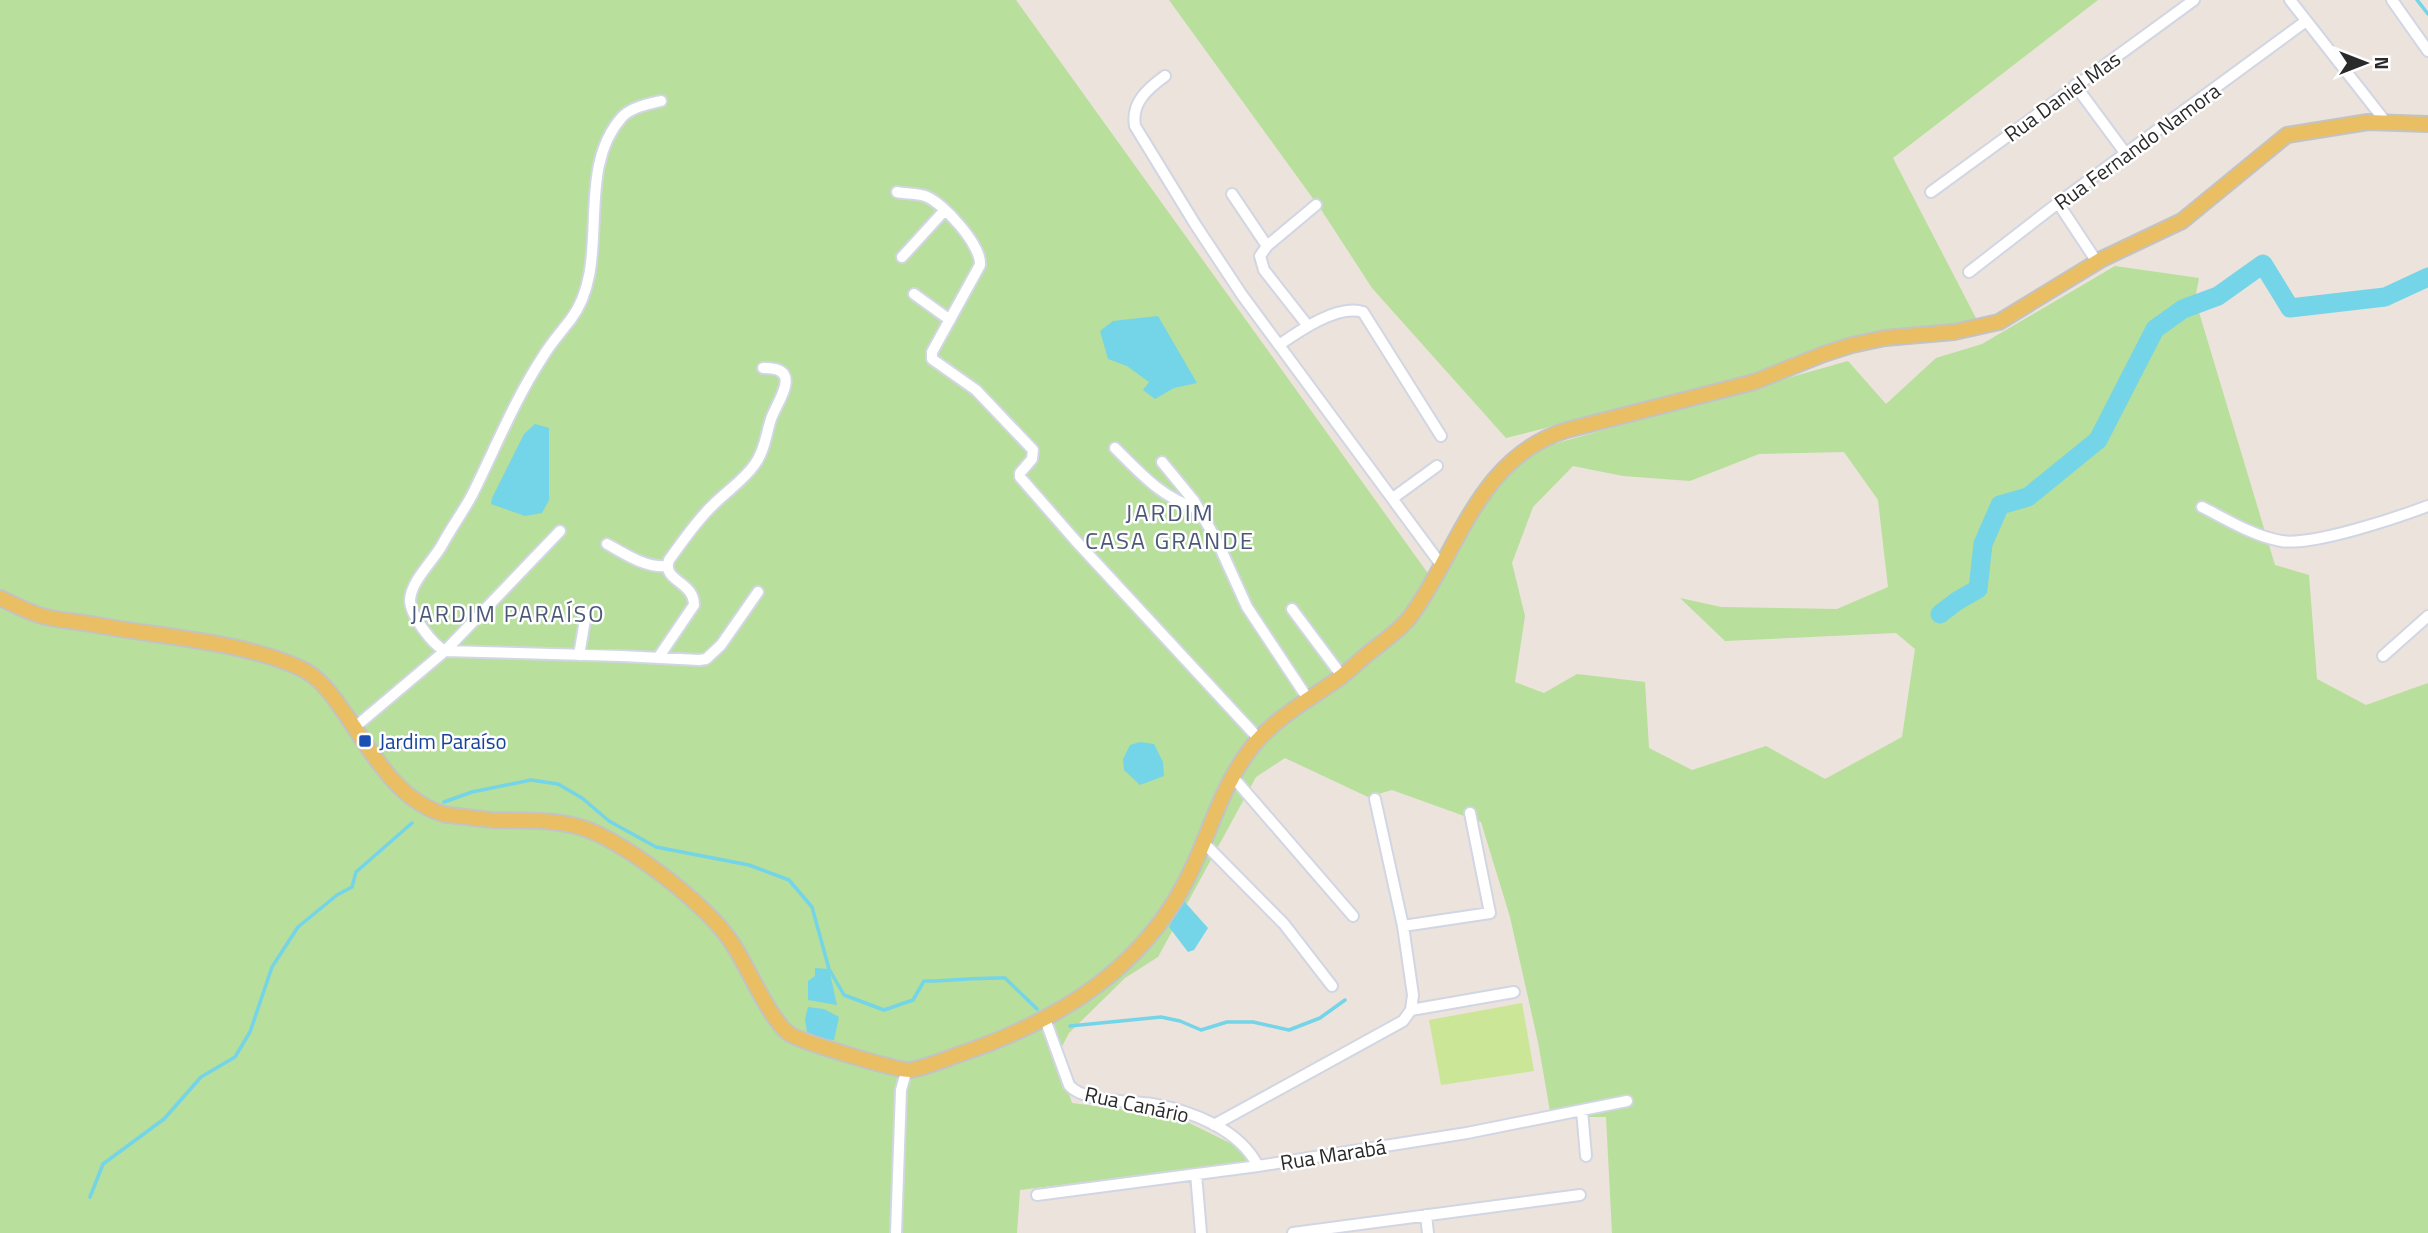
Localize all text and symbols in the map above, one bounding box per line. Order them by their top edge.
north arrow [2330,28,2400,98]
street label: Rua Daniel Mas [1997,43,2127,149]
text: N [2368,56,2397,70]
street label: Rua Fernando Namora [2047,74,2227,217]
district label: JARDIM CASA GRANDE [1085,494,1255,558]
district label: JARDIM PARAÍSO [410,596,606,631]
place label: Jardim Paraíso [379,725,507,757]
marker: Jardim Paraíso [357,733,373,749]
street label: Rua Canário [1082,1077,1192,1131]
street label: Rua Marabá [1278,1130,1389,1178]

